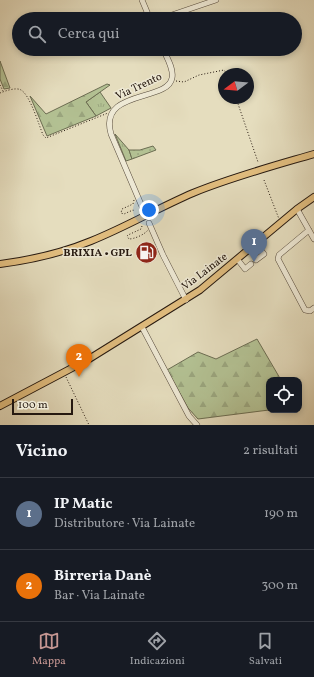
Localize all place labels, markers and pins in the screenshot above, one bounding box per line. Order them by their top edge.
pin: 1 [241,229,267,262]
fuel station icon: BRIXIA • GPL [134,240,160,266]
place label: BRIXIA • GPL [63,246,132,261]
pin: 2 [66,344,92,377]

